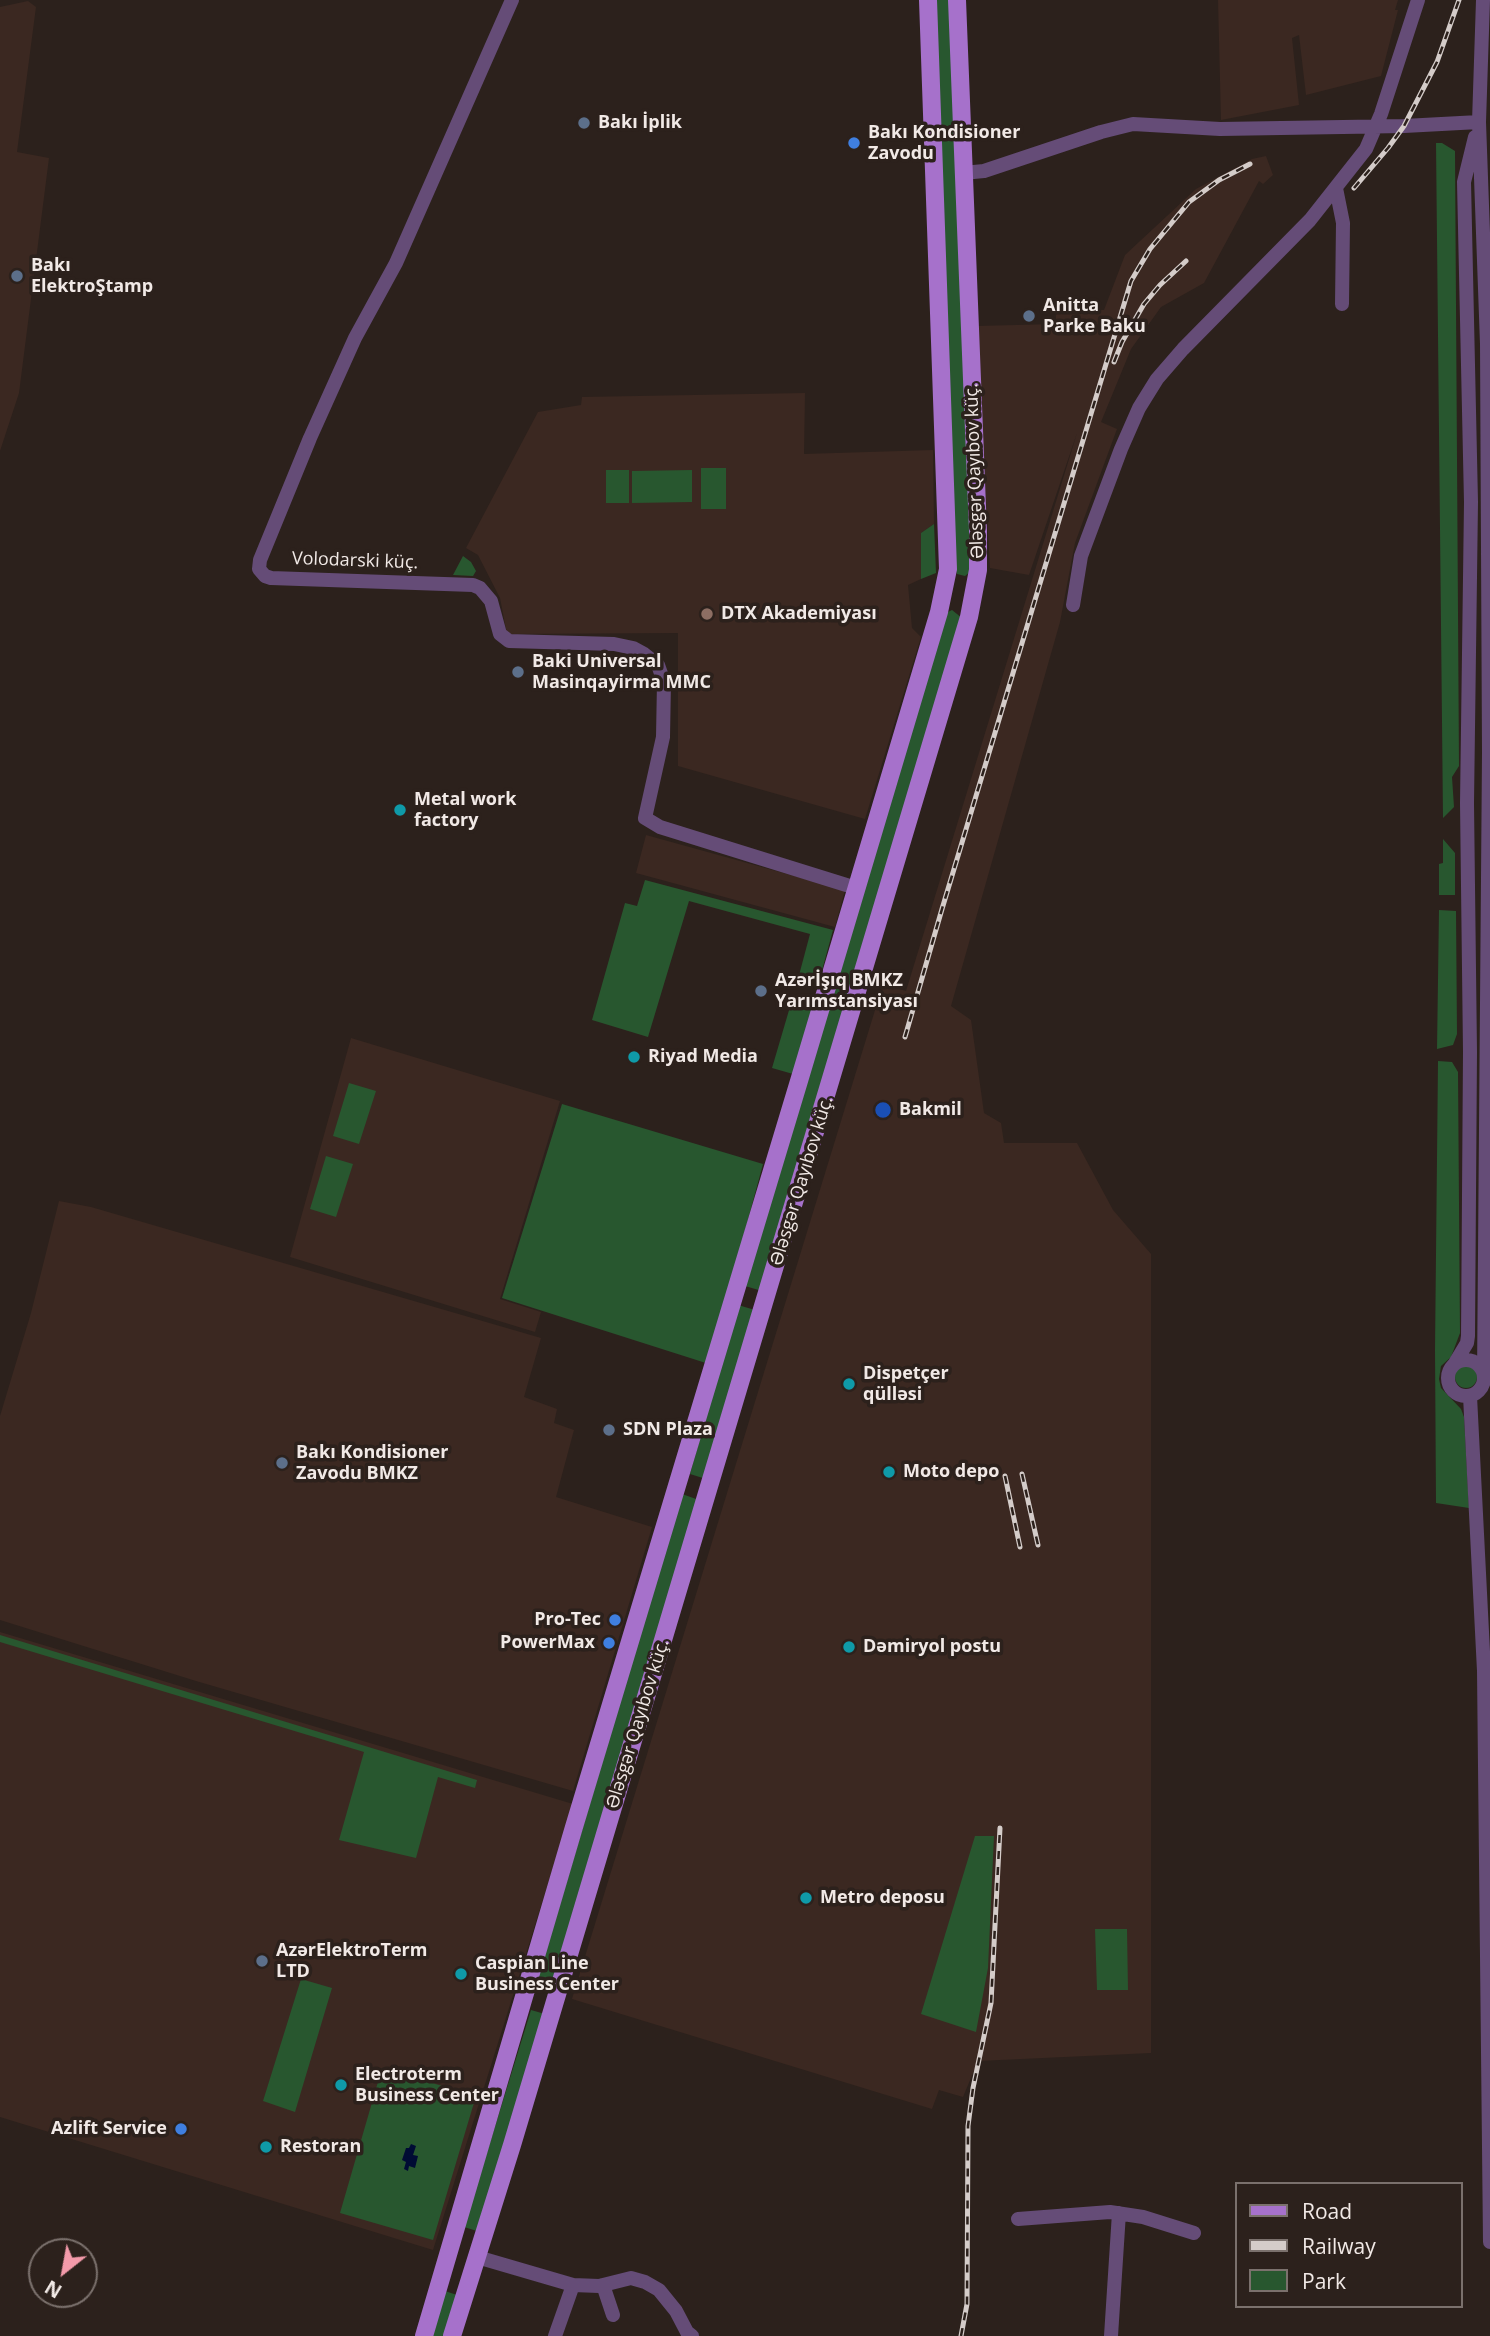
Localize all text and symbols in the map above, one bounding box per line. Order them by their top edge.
place label: Bakı İplik [598,112,682,134]
marker: Bakı İplik [576,115,592,131]
place label: Bakı Kondisioner Zavodu [868,122,1020,164]
marker: Bakı Kondisioner Zavodu [846,135,862,151]
place label: Bakı ElektroŞtamp [31,255,153,298]
marker: Bakı ElektroŞtamp [9,268,25,284]
place label: Anitta Parke Baku [1043,295,1146,338]
marker: Anitta Parke Baku [1021,308,1037,324]
street label: Ələsgər Qayıbov küç. [961,383,989,559]
street label: Volodarski küç. [291,548,419,574]
place label: DTX Akademiyası [721,603,877,625]
marker: DTX Akademiyası [699,606,715,622]
place label: Baki Universal Masinqayirma MMC [532,651,711,694]
marker: Baki Universal Masinqayirma MMC [510,664,526,680]
place label: Metal work factory [414,789,516,832]
marker: Metal work factory [392,802,408,818]
place label: Azərİşıq BMKZ Yarımstansiyası [775,970,918,1012]
marker: Azərİşıq BMKZ Yarımstansiyası [753,983,769,999]
place label: Riyad Media [648,1046,758,1068]
marker: Riyad Media [626,1049,642,1065]
street label: Ələsgər Qayıbov küç. [766,1094,838,1268]
place label: Bakmil [899,1099,962,1121]
marker: Bakmil [873,1100,893,1120]
place label: Dispetçer qülləsi [863,1363,949,1406]
marker: Dispetçer qülləsi [841,1376,857,1392]
place label: SDN Plaza [623,1419,713,1441]
marker: SDN Plaza [601,1422,617,1438]
place label: Bakı Kondisioner Zavodu BMKZ [296,1442,448,1484]
marker: Bakı Kondisioner Zavodu BMKZ [274,1455,290,1471]
place label: Moto depo [903,1461,999,1483]
marker: Moto depo [881,1464,897,1480]
place label: Pro-Tec [534,1609,601,1631]
marker: Pro-Tec [607,1612,623,1628]
place label: PowerMax [500,1632,595,1654]
marker: PowerMax [601,1635,617,1651]
place label: Dəmiryol postu [863,1636,1001,1658]
street label: Ələsgər Qayıbov küç. [602,1637,674,1811]
marker: Dəmiryol postu [841,1639,857,1655]
place label: Metro deposu [820,1887,945,1909]
marker: Metro deposu [798,1890,814,1906]
place label: AzərElektroTerm LTD [276,1940,427,1982]
marker: AzərElektroTerm LTD [254,1953,270,1969]
place label: Caspian Line Business Center [475,1953,619,1996]
marker: Caspian Line Business Center [453,1966,469,1982]
place label: Electroterm Business Center [355,2064,499,2106]
marker: Electroterm Business Center [333,2077,349,2093]
place label: Azlift Service [51,2118,167,2140]
marker: Azlift Service [173,2121,189,2137]
place label: Restoran [280,2136,361,2158]
marker: Restoran [258,2139,274,2155]
legend [1234,2182,1462,2308]
text: Road [1302,2197,1352,2225]
text: Railway [1302,2232,1376,2260]
north arrow [28,2238,98,2308]
text: Park [1302,2267,1346,2295]
text: N [40,2274,67,2304]

